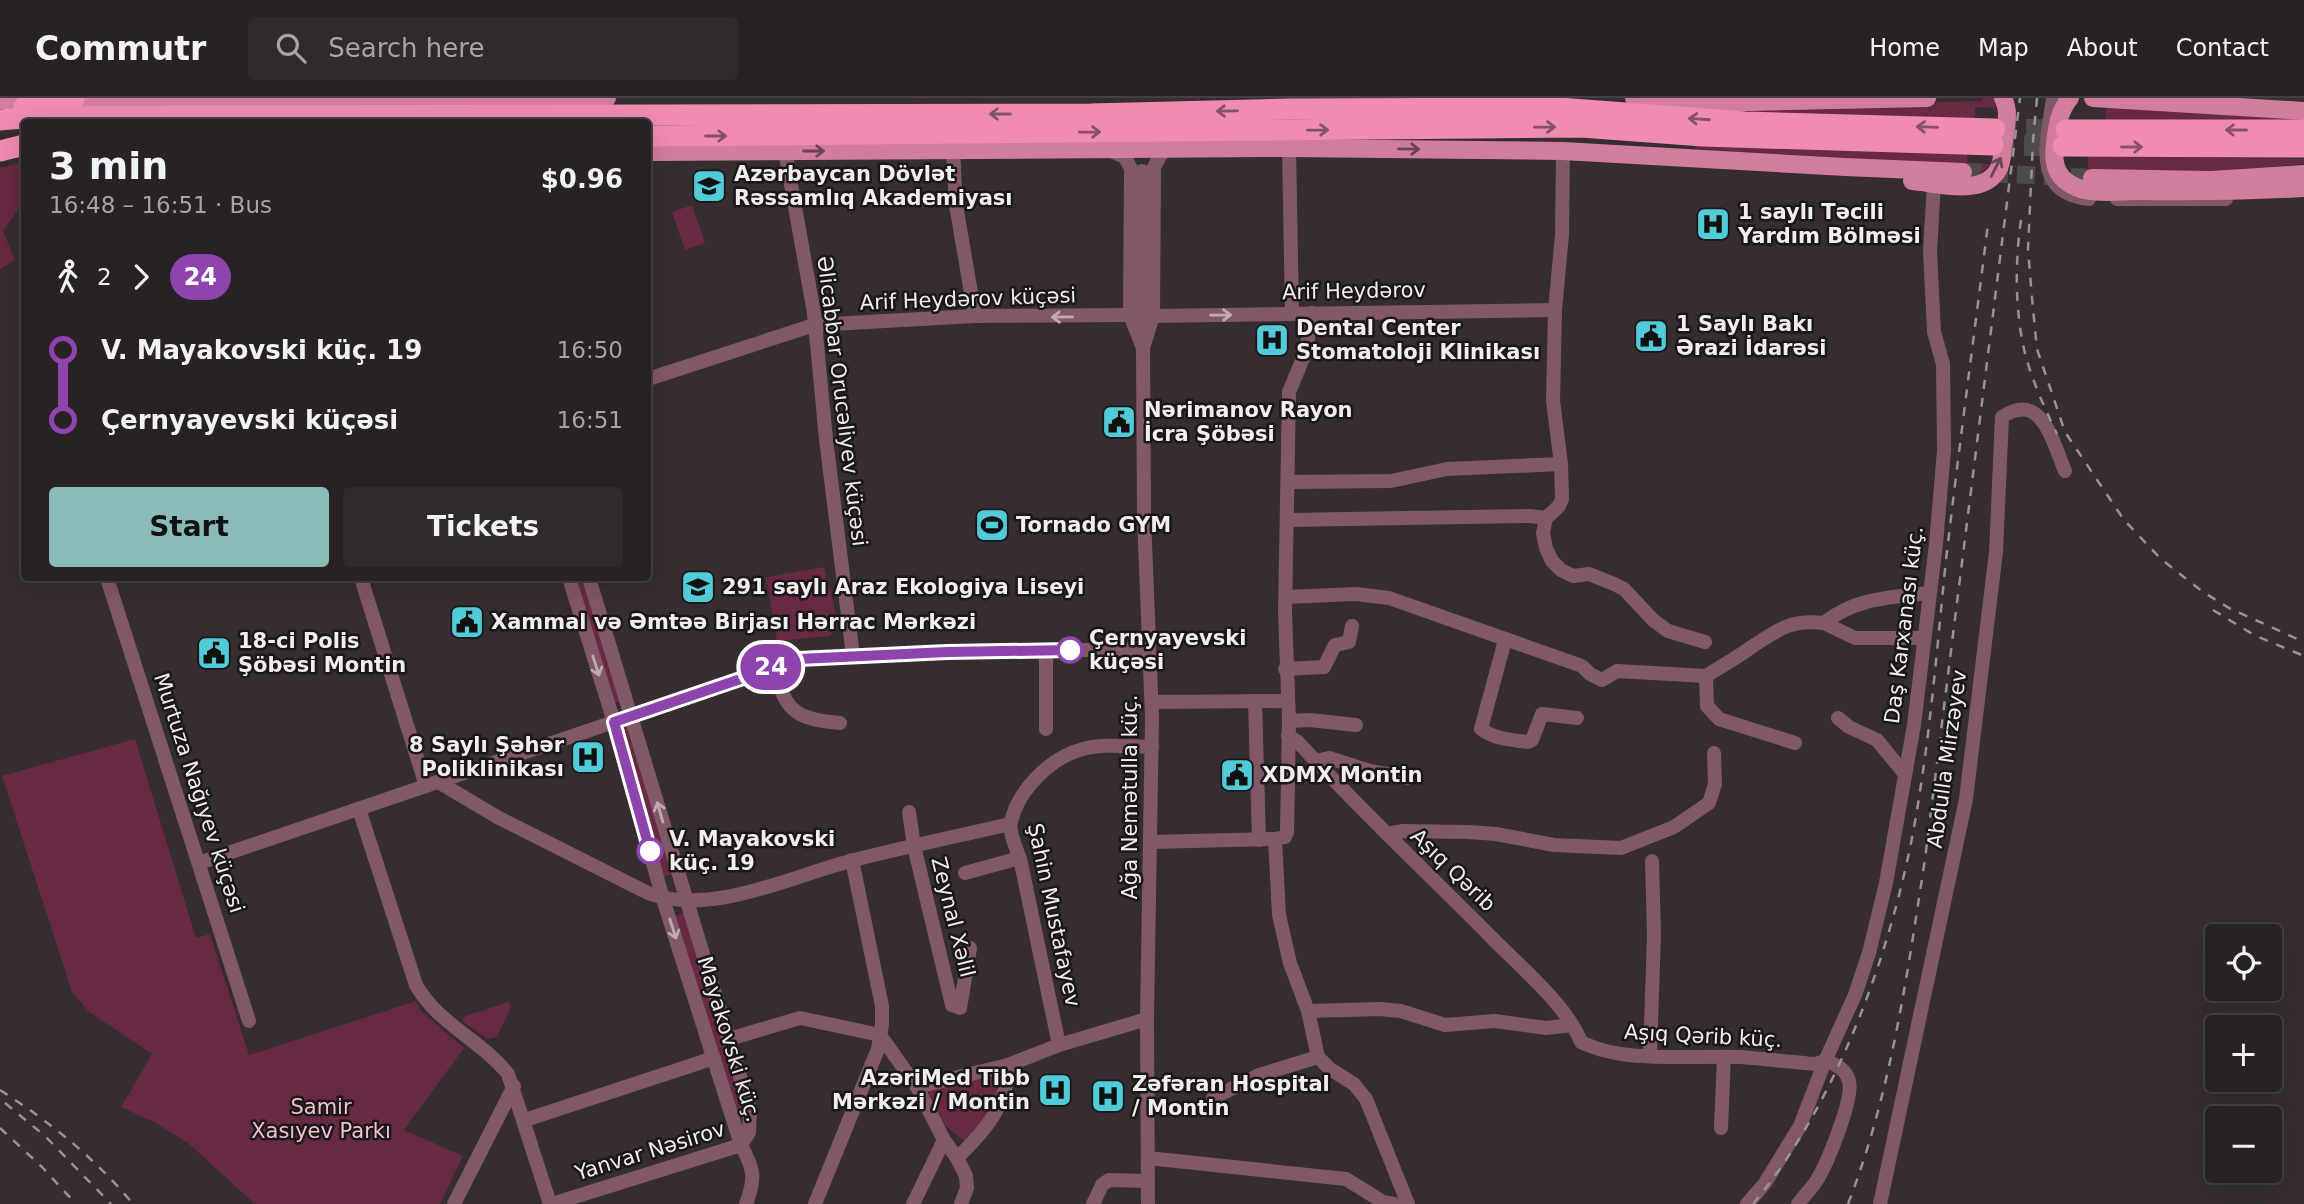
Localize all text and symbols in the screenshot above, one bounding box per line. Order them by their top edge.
search box [248,17,738,80]
text: Commutr [35,29,206,68]
icon: search [272,29,310,67]
text: Search here [328,33,484,63]
text: Home [1869,34,1940,62]
text: Map [1978,34,2029,62]
text: About [2067,34,2138,62]
text: Contact [2176,34,2269,62]
one-way arrow [1216,104,1239,117]
one-way arrow [989,107,1012,121]
one-way arrow [1689,112,1711,125]
one-way arrow [1533,120,1556,134]
one-way arrow [1916,121,1939,134]
one-way arrow [1306,123,1329,137]
one-way arrow [2225,123,2248,137]
one-way arrow [1078,125,1101,139]
one-way arrow [704,129,727,143]
one-way arrow [2120,140,2143,153]
one-way arrow [1397,142,1420,156]
text: 3 min [49,144,168,188]
one-way arrow [802,144,825,158]
one-way arrow [1990,157,2003,178]
place label: Azərbaycan Dövlət Rəssamlıq Akademiyası [734,162,1013,210]
text: $0.96 [541,164,623,194]
school or university icon: Azərbaycan Dövlət Rəssamlıq Akademiyası [690,167,728,205]
text: 16:48 – 16:51 · Bus [49,192,272,218]
place label: 1 saylı Təcili Yardım Bölməsi [1737,200,1921,248]
hospital icon: 1 saylı Təcili Yardım Bölməsi [1694,205,1732,243]
street label: Əlicabbar Orucəliyev küçəsi [812,254,872,548]
icon: walk [49,258,87,296]
icon: forward [122,258,160,296]
text: 24 [184,263,217,291]
text: 2 [97,264,112,290]
street label: Arif Heydərov [1282,278,1426,304]
street label: Arif Heydərov küçəsi [859,283,1077,315]
one-way arrow [1209,308,1232,321]
one-way arrow [1051,310,1074,323]
place label: 1 Saylı Bakı Ərazi İdarəsi [1676,312,1826,360]
place label: Dental Center Stomatoloji Klinikası [1296,316,1540,364]
public building icon: 1 Saylı Bakı Ərazi İdarəsi [1632,317,1670,355]
hospital icon: Dental Center Stomatoloji Klinikası [1253,321,1291,359]
text: V. Mayakovski küç. 19 [101,335,422,365]
text: 16:50 [557,337,623,363]
place label: Nərimanov Rayon İcra Şöbəsi [1144,398,1353,446]
public building icon: Nərimanov Rayon İcra Şöbəsi [1100,403,1138,441]
text: Çernyayevski küçəsi [101,405,398,435]
text: 16:51 [557,407,623,433]
button: Start [49,487,329,567]
button: Tickets [343,487,623,567]
sports icon: Tornado GYM [973,506,1011,544]
place label: Tornado GYM [1016,513,1171,537]
street label: Daş Karxanası küç. [1880,525,1928,725]
school or university icon: 291 saylı Araz Ekologiya Liseyi [679,568,717,606]
place label: 291 saylı Araz Ekologiya Liseyi [722,575,1084,599]
public building icon: Xammal və Əmtəə Birjası Hərrac Mərkəzi [448,603,486,641]
place label: Xammal və Əmtəə Birjası Hərrac Mərkəzi [491,610,976,634]
place label: Çernyayevski küçəsi [1089,626,1246,674]
place label: 18-ci Polis Şöbəsi Montin [238,629,406,677]
public building icon: 18-ci Polis Şöbəsi Montin [195,634,233,672]
marker: Çernyayevski küçəsi [1057,637,1083,663]
line badge: 24 [740,644,802,690]
text: 24 [754,653,788,681]
one-way arrow [591,655,603,677]
street label: Abdulla Mirzəyev [1923,668,1971,850]
street label: Murtuza Nağıyev küçəsi [149,670,249,916]
street label: Ağa Nemətulla küç. [1118,694,1142,900]
place label: 8 Saylı Şəhər Poliklinikası [409,733,565,781]
hospital icon: 8 Saylı Şəhər Poliklinikası [569,738,607,776]
public building icon: XDMX Montin [1218,756,1256,794]
place label: XDMX Montin [1262,763,1422,787]
one-way arrow [652,801,665,823]
street label: Şahin Mustafayev [1023,821,1085,1009]
street label: Aşıq Qərib [1406,824,1500,916]
place label: V. Mayakovski küç. 19 [669,827,835,875]
marker: V. Mayakovski küç. 19 [637,838,663,864]
street label: Zeynal Xəlil [926,854,980,980]
one-way arrow [667,917,680,939]
map controls [2205,924,2282,1183]
button: locate [2205,924,2282,1001]
street label: Mayakovski küç. [692,953,766,1125]
button: + [2205,1015,2282,1092]
street label: Aşıq Qərib küç. [1623,1020,1783,1052]
place label: AzəriMed Tibb Mərkəzi / Montin [832,1066,1030,1114]
hospital icon: AzəriMed Tibb Mərkəzi / Montin [1036,1071,1074,1109]
place label: Zəfəran Hospital / Montin [1132,1072,1330,1120]
hospital icon: Zəfəran Hospital / Montin [1089,1077,1127,1115]
park label: Samir Xasıyev Parkı [251,1095,391,1143]
button: − [2205,1106,2282,1183]
street label: Yanvar Nəsirov [571,1117,728,1186]

